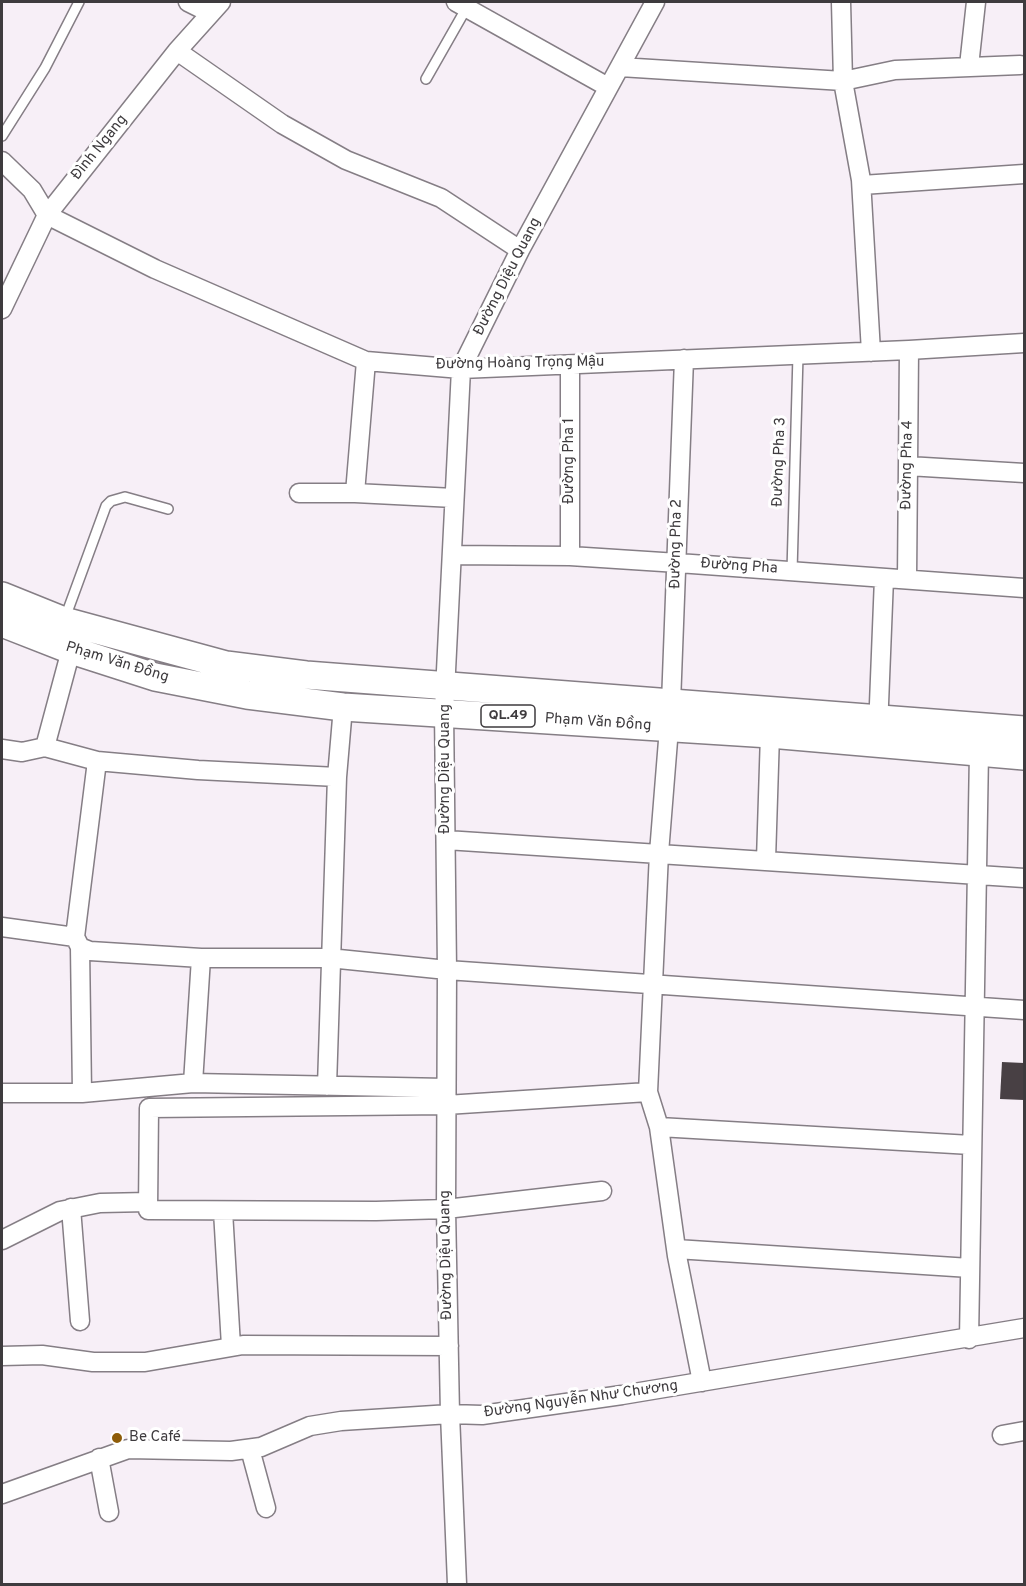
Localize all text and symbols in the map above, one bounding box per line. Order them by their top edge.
street label: Đình Ngang [68,112,132,184]
street label: Đường Diệu Quang [470,215,546,339]
street label: Đường Hoàng Trọng Mậu [436,354,604,374]
street label: Đường Pha 3 [769,417,791,507]
street label: Đường Pha 1 [561,418,579,504]
street label: Đường Pha 4 [898,420,918,510]
street label: Đường Pha 2 [667,499,687,589]
street label: Đường Pha [700,555,778,579]
street label: Phạm Văn Đồng [63,639,171,687]
street label: Đường Diệu Quang [437,704,455,834]
road number: QL.49 [481,705,535,727]
street label: Phạm Văn Đồng [544,710,652,736]
street label: Đường Diệu Quang [437,1190,457,1320]
street label: Đường Nguyễn Như Chương [483,1377,679,1423]
place label: Be Café [129,1429,181,1447]
marker: Be Café [110,1431,124,1445]

